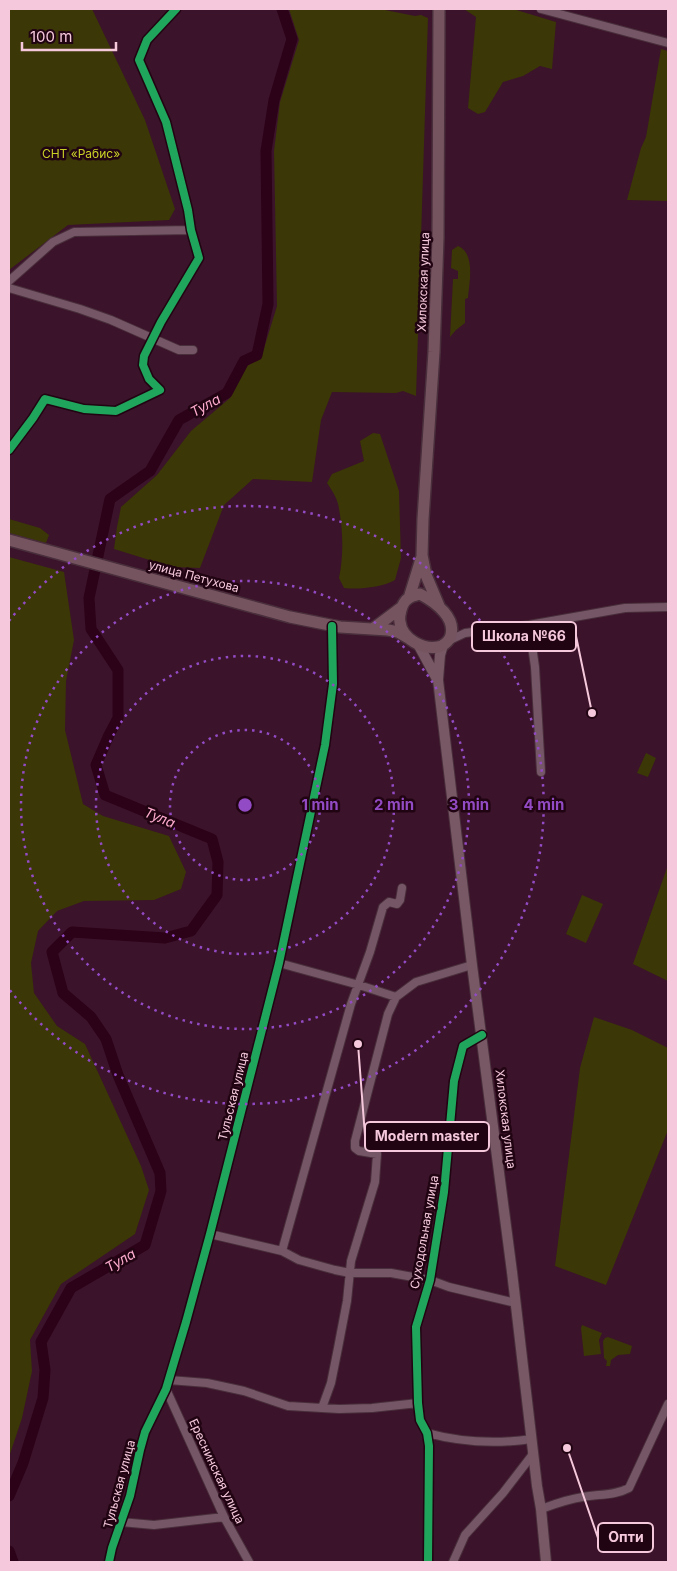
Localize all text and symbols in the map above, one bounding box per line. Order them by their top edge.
scale bar [22,20,116,52]
text: 100 m [30,27,72,46]
park label: СНТ «Рабис» [42,146,120,161]
street label: Хилокская улица [414,232,432,332]
water label: Тула [187,390,223,420]
street label: улица Петухова [147,557,241,595]
callout: Школа №66 [472,622,576,651]
text: Школа №66 [482,627,566,644]
text: 1 min [301,795,339,814]
text: 2 min [374,795,414,814]
text: 3 min [449,795,489,814]
text: 4 min [524,795,564,814]
centre of rings [236,796,254,814]
water label: Тула [142,803,178,831]
street label: Тульская улица [215,1050,251,1142]
street label: Хилокская улица [492,1069,520,1169]
callout: Modern master [365,1122,489,1151]
text: Modern master [375,1127,480,1144]
street label: Суходольная улица [407,1174,441,1290]
water label: Тула [102,1244,138,1275]
street label: Ереснинская улица [186,1416,248,1526]
street label: Тульская улица [100,1438,138,1530]
callout: Опти [598,1523,653,1552]
text: Опти [608,1528,644,1545]

